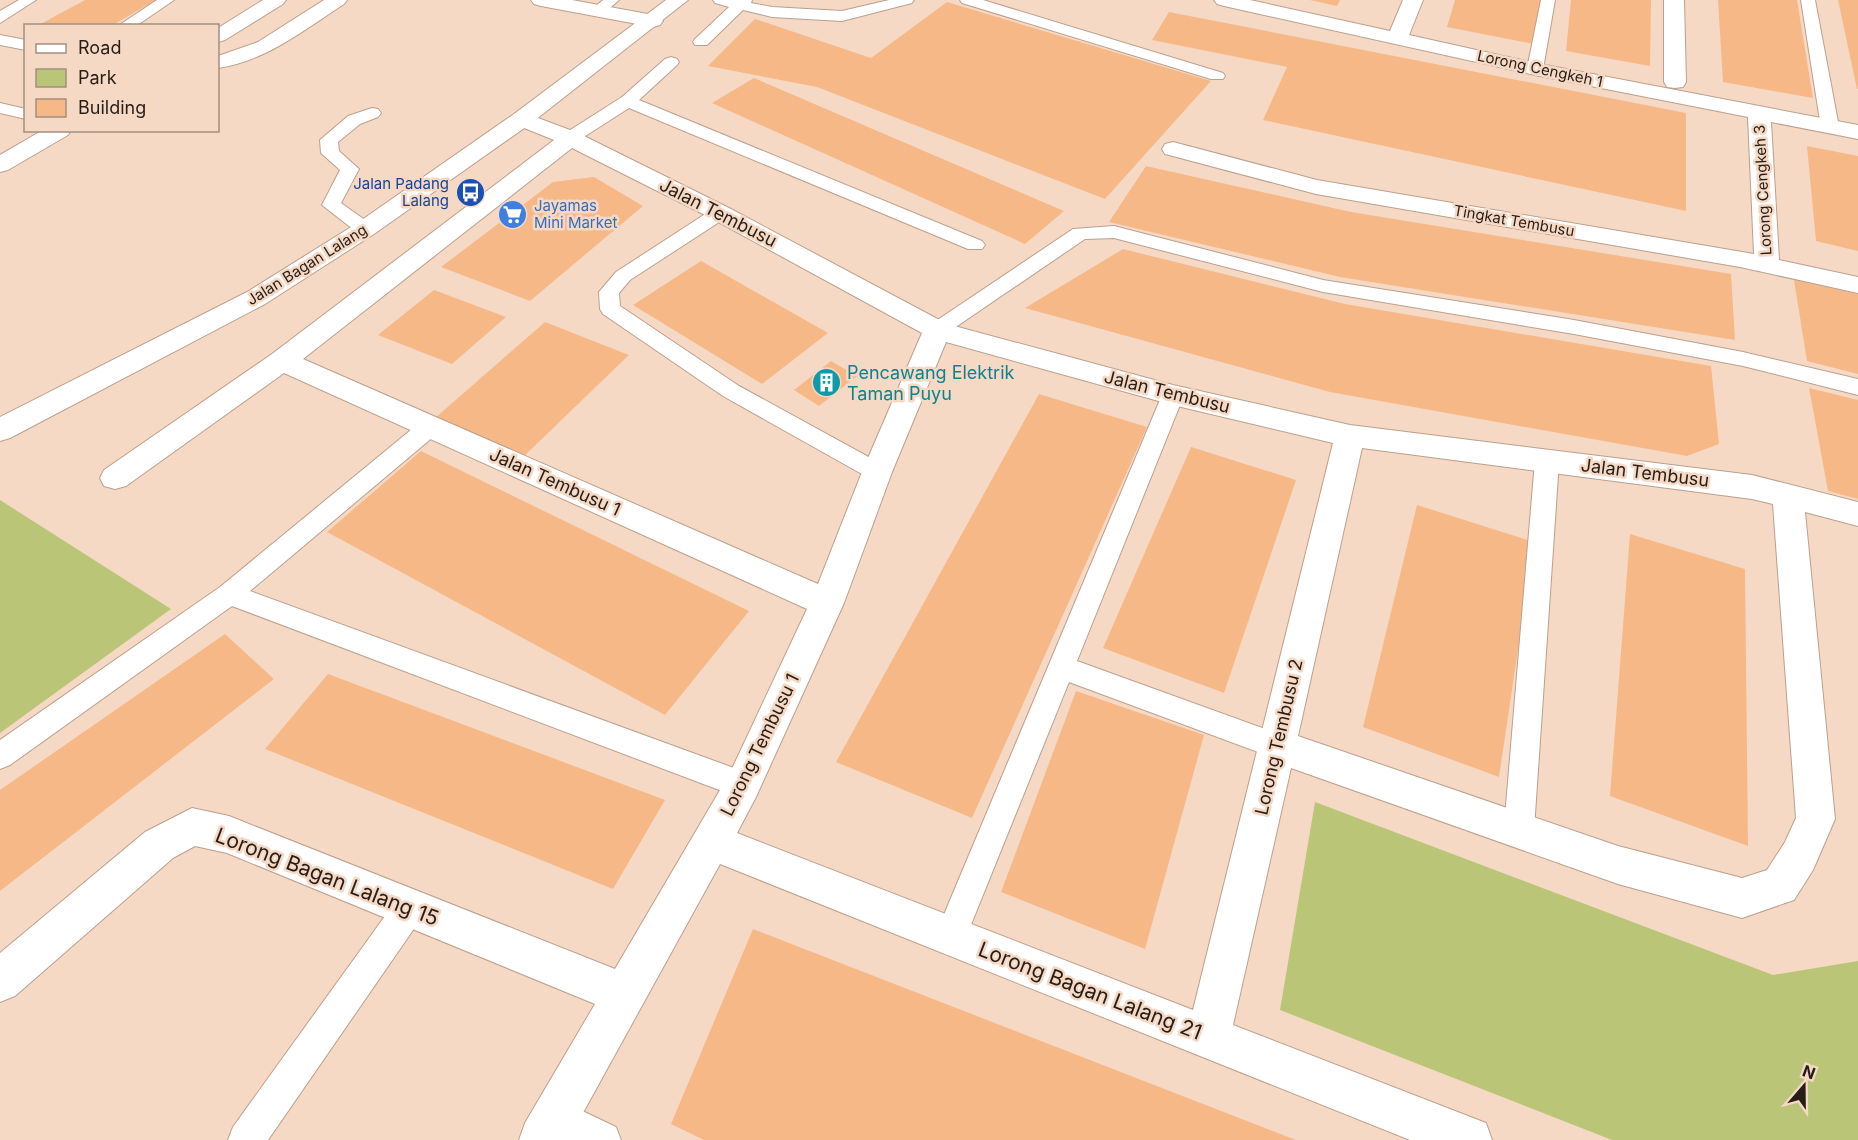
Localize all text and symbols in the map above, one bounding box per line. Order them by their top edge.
legend [24,24,219,132]
text: Road [78,37,121,58]
street label: Lorong Cengkeh 1 [1476,46,1605,91]
text: Park [78,67,117,88]
text: Building [78,97,146,118]
street label: Lorong Cengkeh 3 [1750,124,1775,256]
place label: Jalan Padang Lalang [353,174,449,210]
street label: Jalan Tembusu [656,174,780,251]
bus stop icon: Jalan Padang Lalang [454,177,486,209]
place label: Jayamas Mini Market [534,196,617,232]
supermarket icon: Jayamas Mini Market [497,199,529,231]
street label: Tingkat Tembusu [1452,201,1576,240]
street label: Jalan Bagan Lalang [243,220,370,309]
place label: Pencawang Elektrik Taman Puyu [847,362,1015,404]
street label: Jalan Tembusu [1102,366,1232,417]
building icon: Pencawang Elektrik Taman Puyu [810,367,842,399]
street label: Jalan Tembusu 1 [486,443,624,520]
street label: Jalan Tembusu [1580,454,1710,491]
street label: Lorong Tembusu 2 [1250,657,1307,817]
street label: Lorong Tembusu 1 [716,670,803,819]
street label: Lorong Bagan Lalang 15 [212,822,442,931]
street label: Lorong Bagan Lalang 21 [975,936,1205,1045]
north arrow [1774,1056,1834,1116]
text: N [1800,1060,1818,1083]

